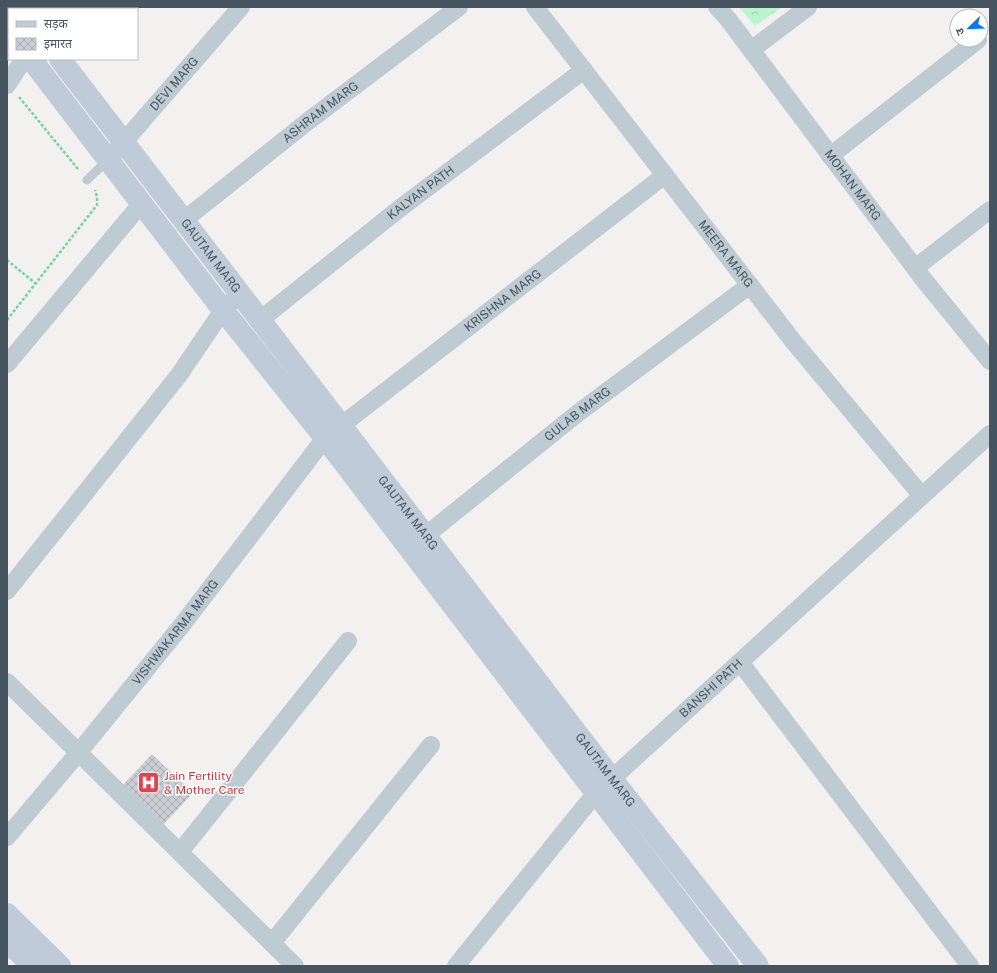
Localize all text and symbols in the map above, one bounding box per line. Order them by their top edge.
legend [8,8,138,60]
north arrow [949,8,989,48]
text: सड़क [44,17,69,31]
text: उ [953,26,967,37]
text: इमारत [44,37,73,51]
street label: DEVI MARG [147,54,201,113]
street label: ASHRAM MARG [280,79,361,146]
street label: MOHAN MARG [822,147,884,223]
street label: KALYAN PATH [384,163,457,223]
street label: GAUTAM MARG [178,216,244,296]
street label: MEERA MARG [695,217,756,290]
street label: KRISHNA MARG [461,266,544,335]
street label: GULAB MARG [542,384,613,444]
street label: GAUTAM MARG [375,473,441,553]
street label: VISHWAKARMA MARG [129,577,221,688]
street label: BANSHI PATH [677,656,745,720]
street label: GAUTAM MARG [572,730,638,810]
place label: Jain Fertility & Mother Care [164,769,245,797]
hospital icon: Jain Fertility & Mother Care [136,770,162,796]

